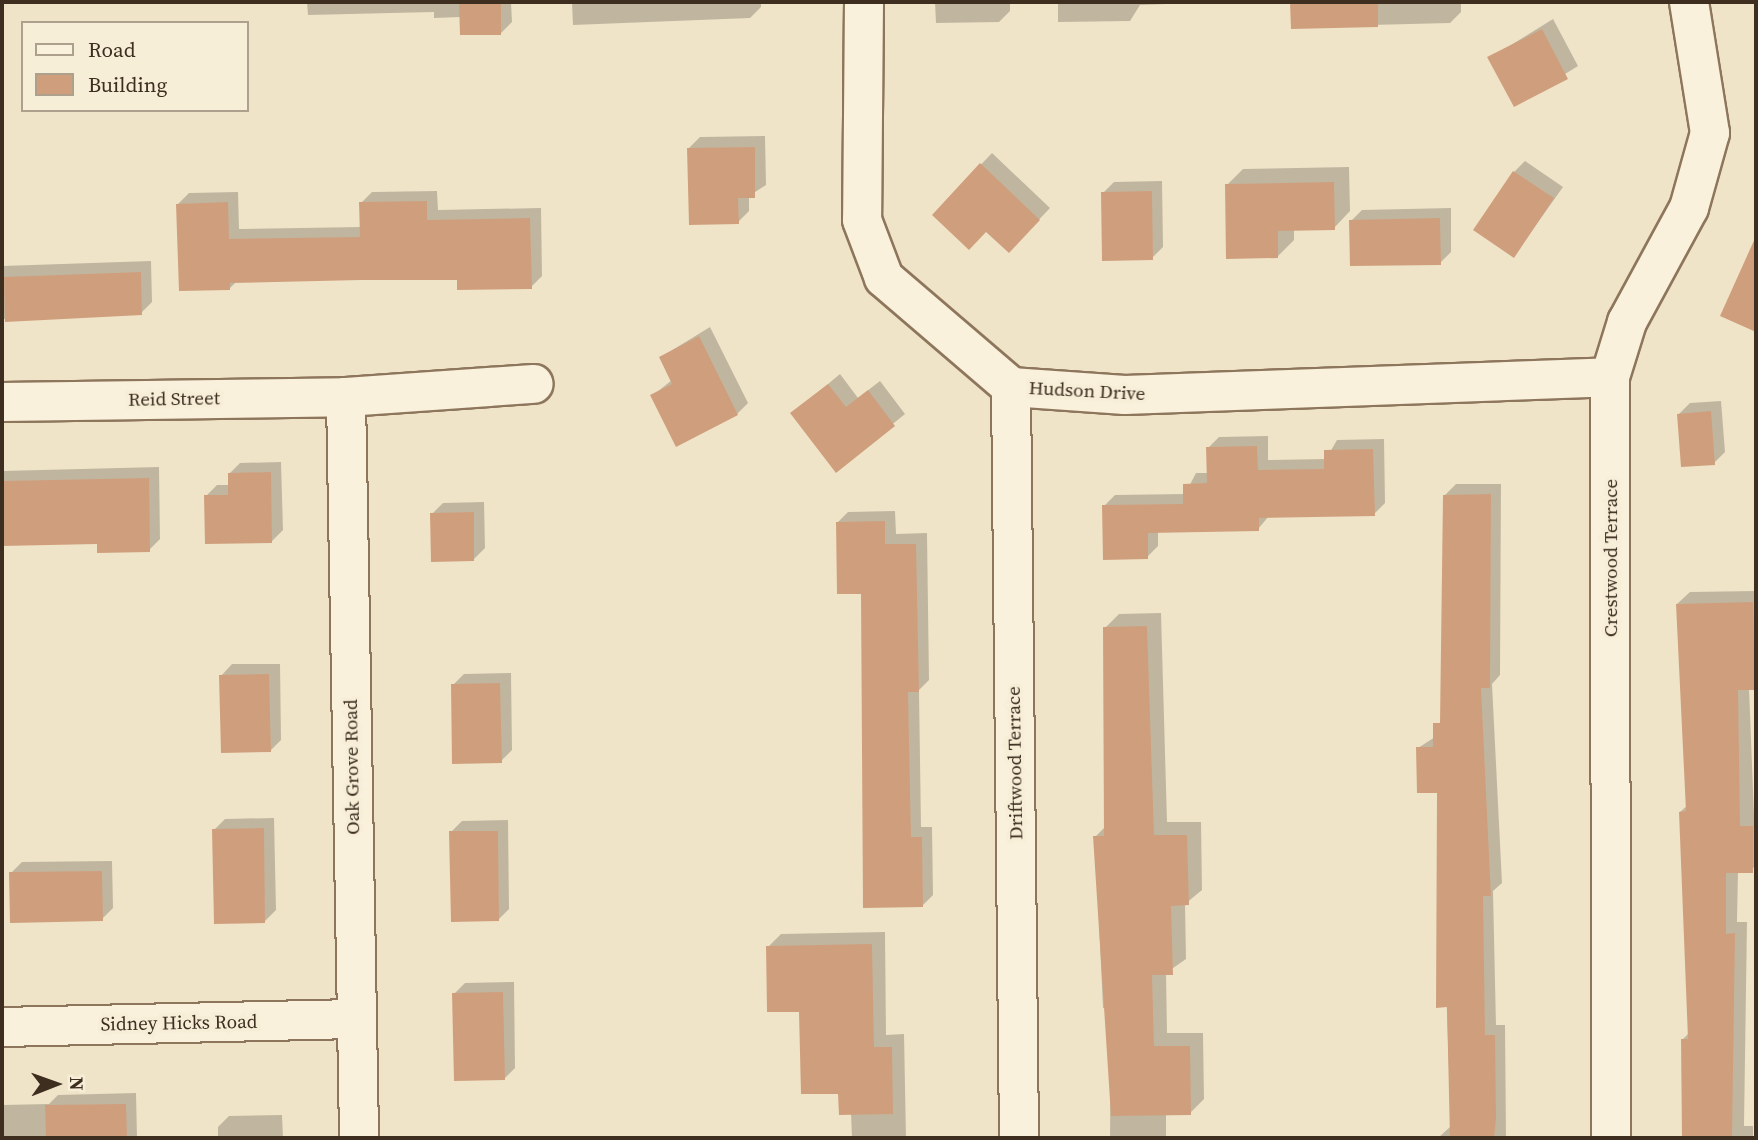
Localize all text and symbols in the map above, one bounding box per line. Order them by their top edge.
legend [21,21,248,112]
text: Road [88,35,136,64]
text: Building [88,70,167,99]
street label: Hudson Drive [1028,377,1146,405]
street label: Reid Street [128,387,220,411]
street label: Crestwood Terrace [1600,479,1622,637]
street label: Driftwood Terrace [1002,686,1028,840]
street label: Oak Grove Road [339,699,365,835]
street label: Sidney Hicks Road [100,1010,258,1036]
north arrow [21,1049,91,1119]
text: N [64,1076,90,1091]

